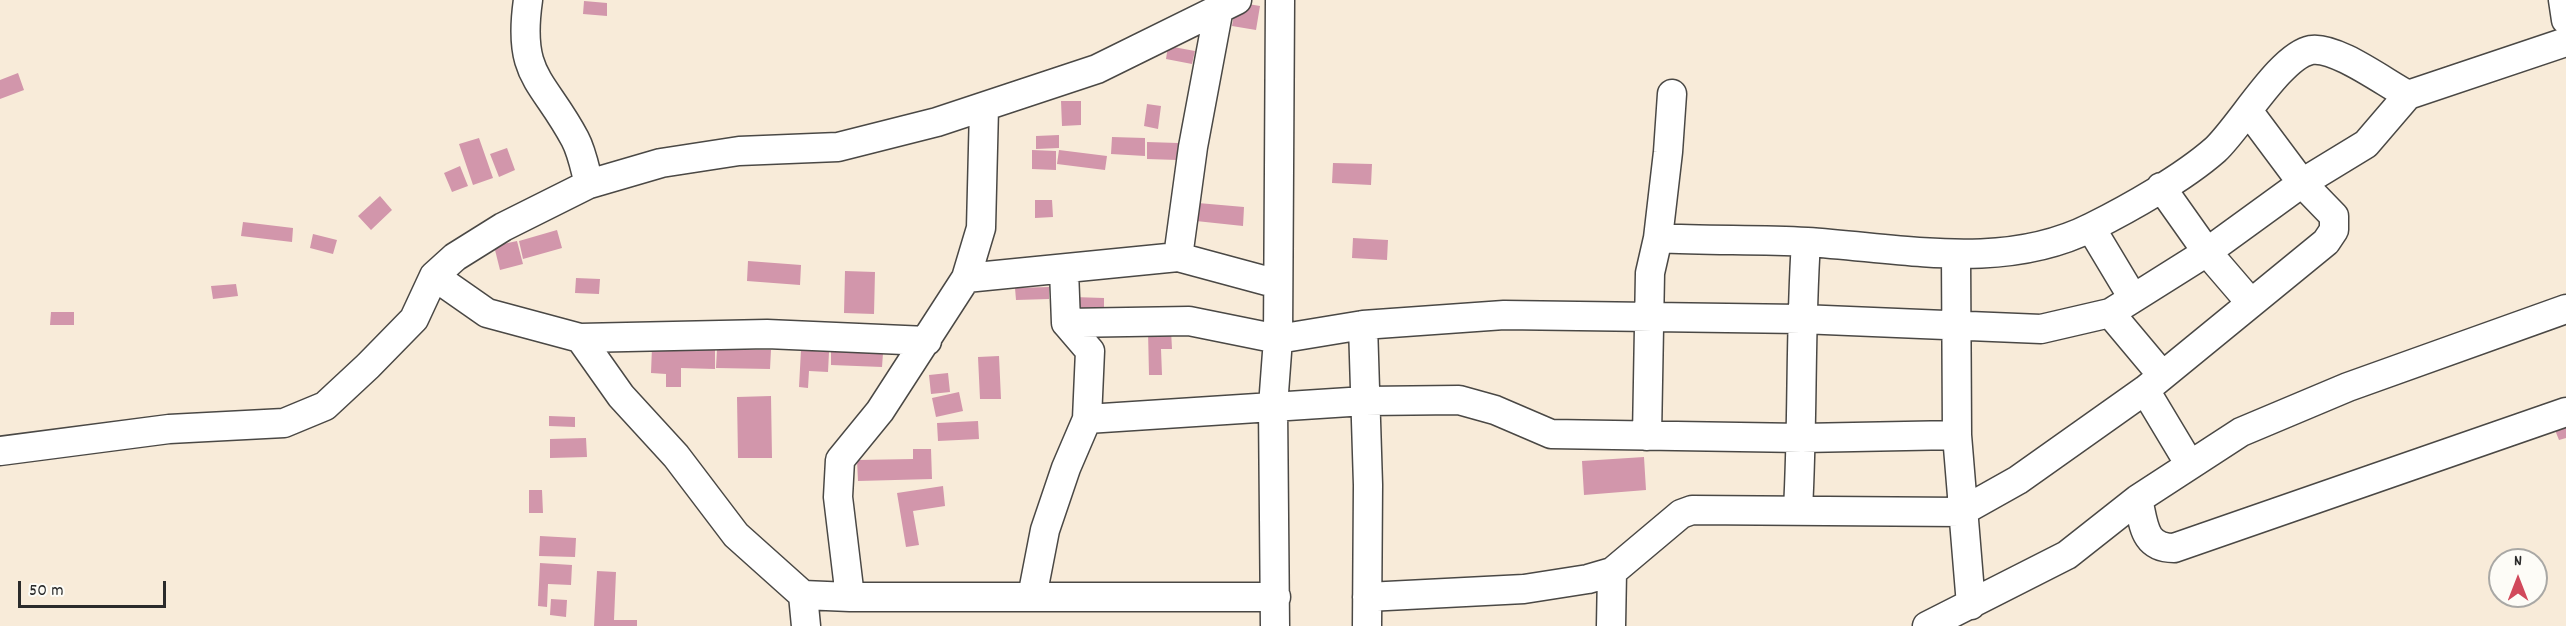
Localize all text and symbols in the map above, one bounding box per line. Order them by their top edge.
north arrow [2488,548,2548,608]
text: N [2514,550,2522,573]
scale bar [21,569,170,607]
text: 50 m [29,579,64,604]

